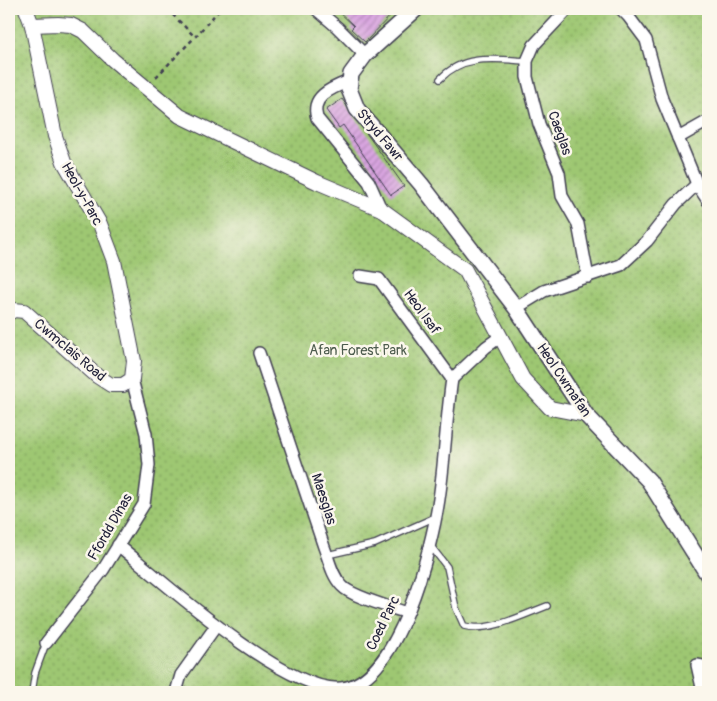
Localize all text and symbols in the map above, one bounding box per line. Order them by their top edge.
street label: Stryd Fawr [353,105,407,165]
street label: Caeglas [544,109,576,158]
street label: Heol-y-Parc [58,159,106,229]
street label: Heol Isaf [400,286,444,338]
street label: Cwmclais Road [31,315,109,385]
street label: Heol Cwmafan [533,340,595,420]
park label: Afan Forest Park [309,342,407,359]
street label: Maesglas [308,471,340,527]
street label: Ffordd Dinas [84,490,136,563]
street label: Coed Parc [362,593,404,653]

